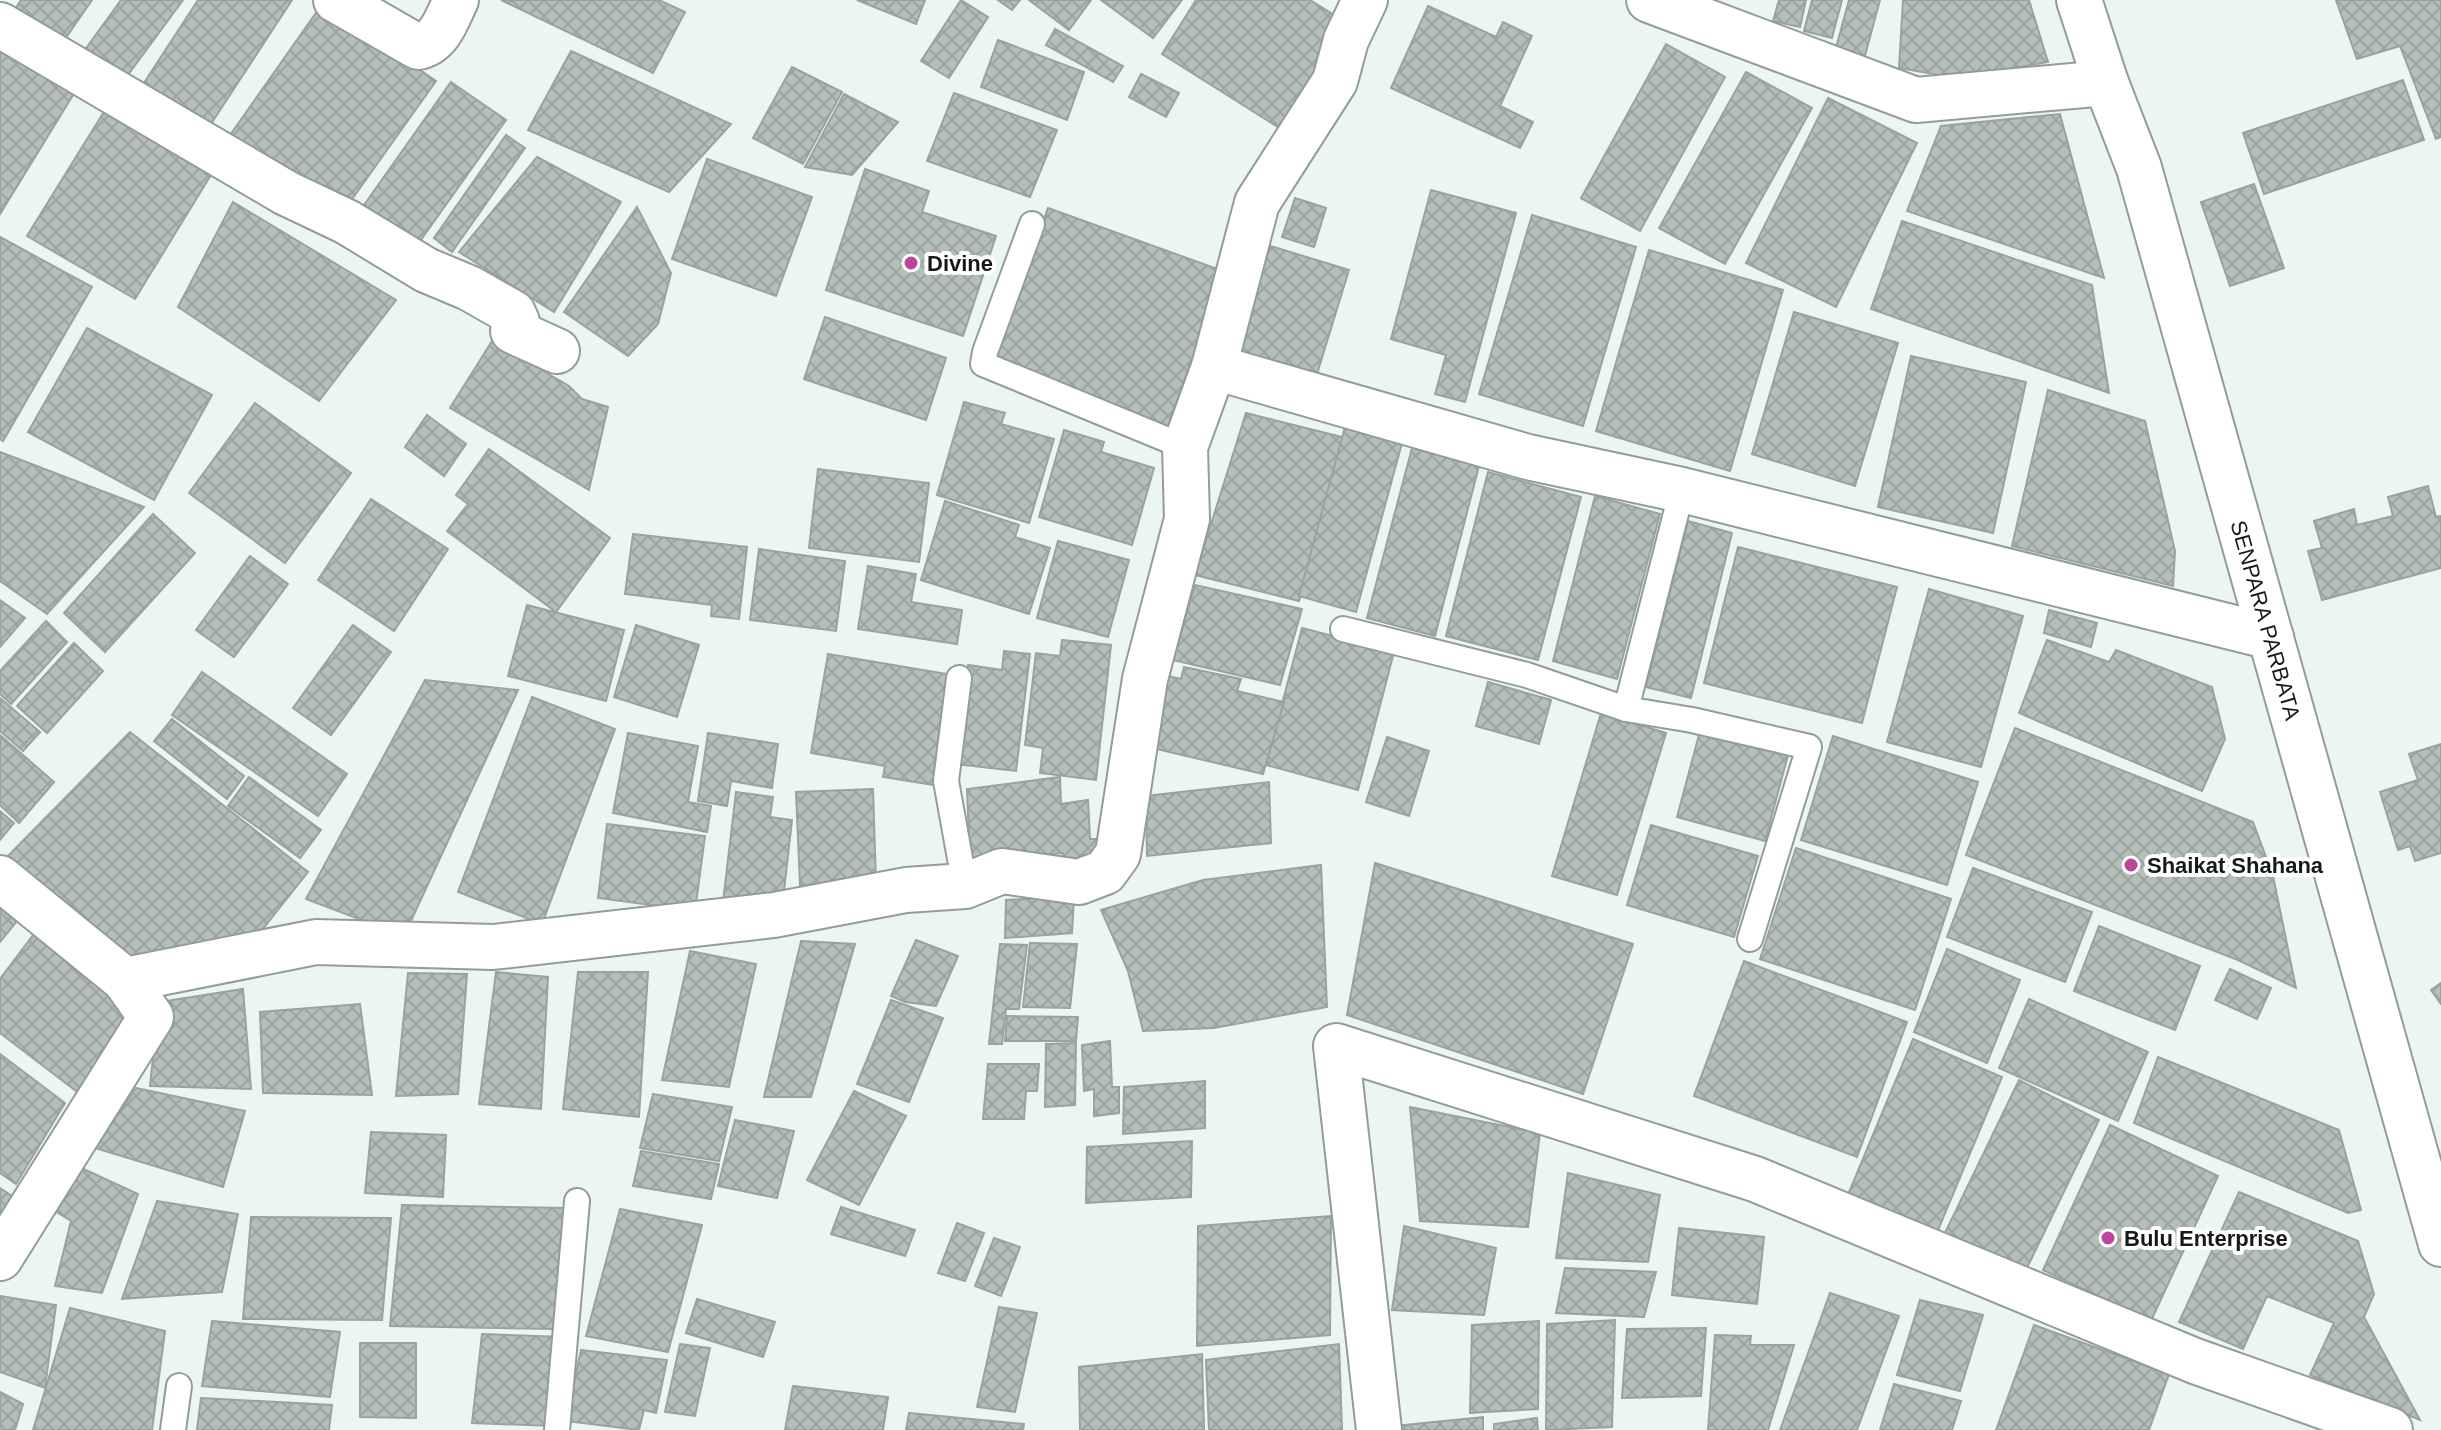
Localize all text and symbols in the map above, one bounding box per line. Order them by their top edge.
place label: Divine [927,251,993,276]
marker: Divine [902,254,920,272]
street label: SENPARA PARBATA [2226,517,2306,723]
place label: Shaikat Shahana [2147,853,2324,878]
marker: Shaikat Shahana [2122,856,2140,874]
place label: Bulu Enterprise [2124,1226,2288,1251]
marker: Bulu Enterprise [2099,1229,2117,1247]

